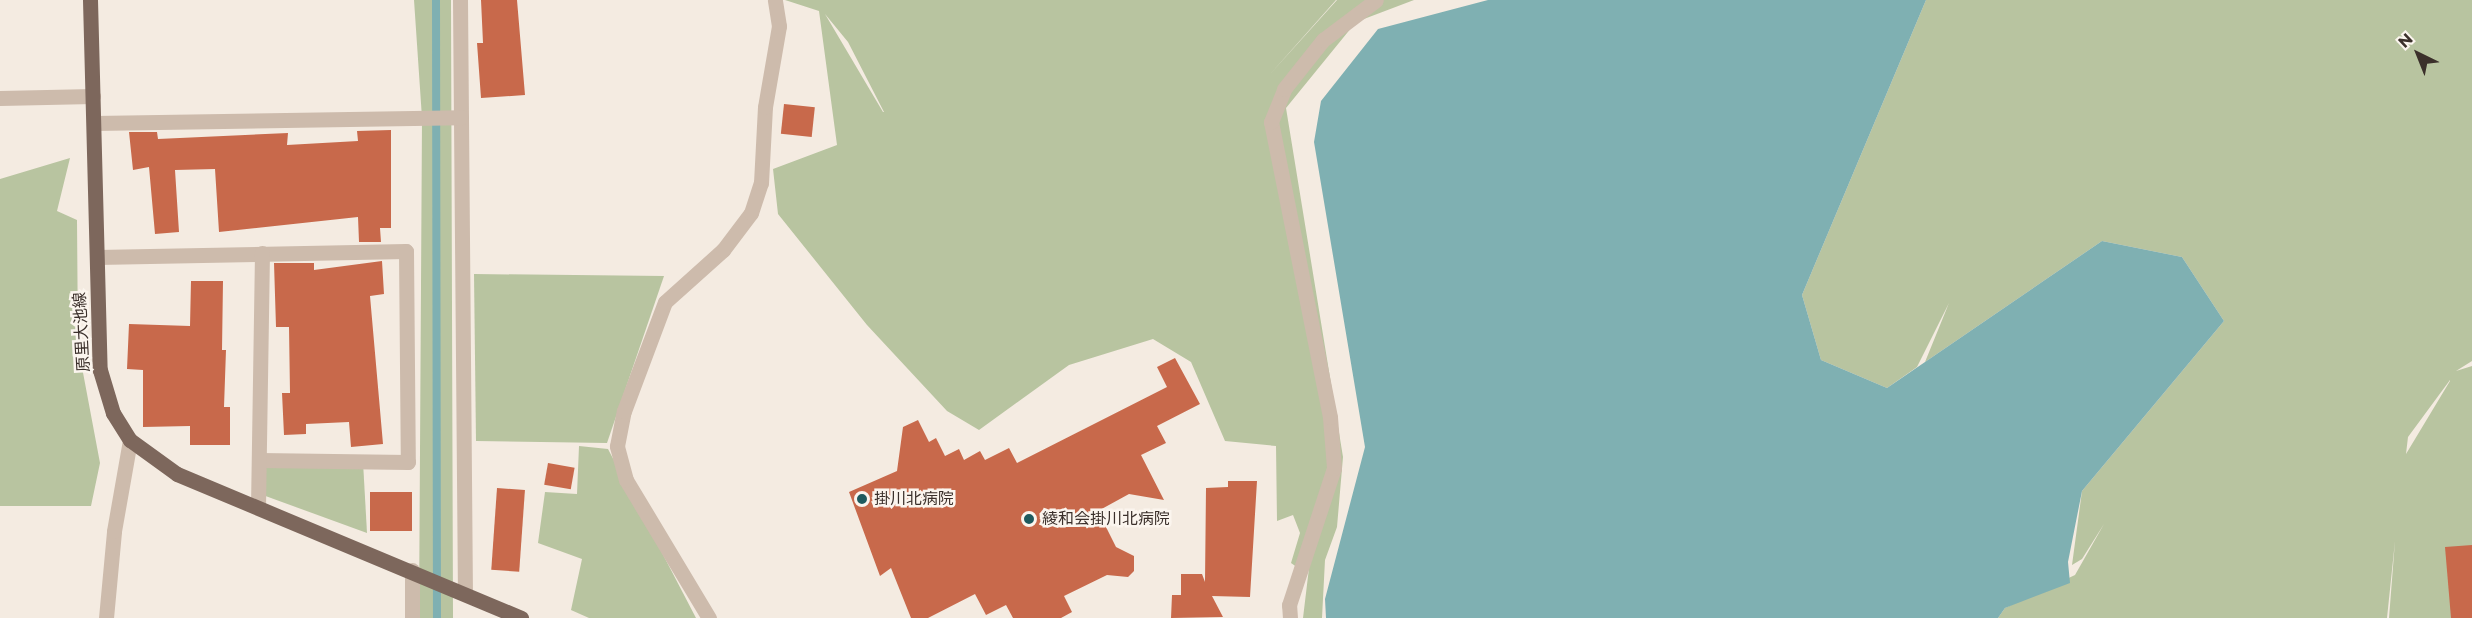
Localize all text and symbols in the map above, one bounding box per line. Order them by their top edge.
north arrow [2388,24,2448,84]
text: N [2394,29,2417,52]
street label: 原里大池線 [70,292,94,372]
place label: 掛川北病院 [874,489,954,509]
marker: 掛川北病院 [855,492,869,506]
place label: 綾和会掛川北病院 [1042,509,1170,529]
marker: 綾和会掛川北病院 [1020,510,1038,528]

